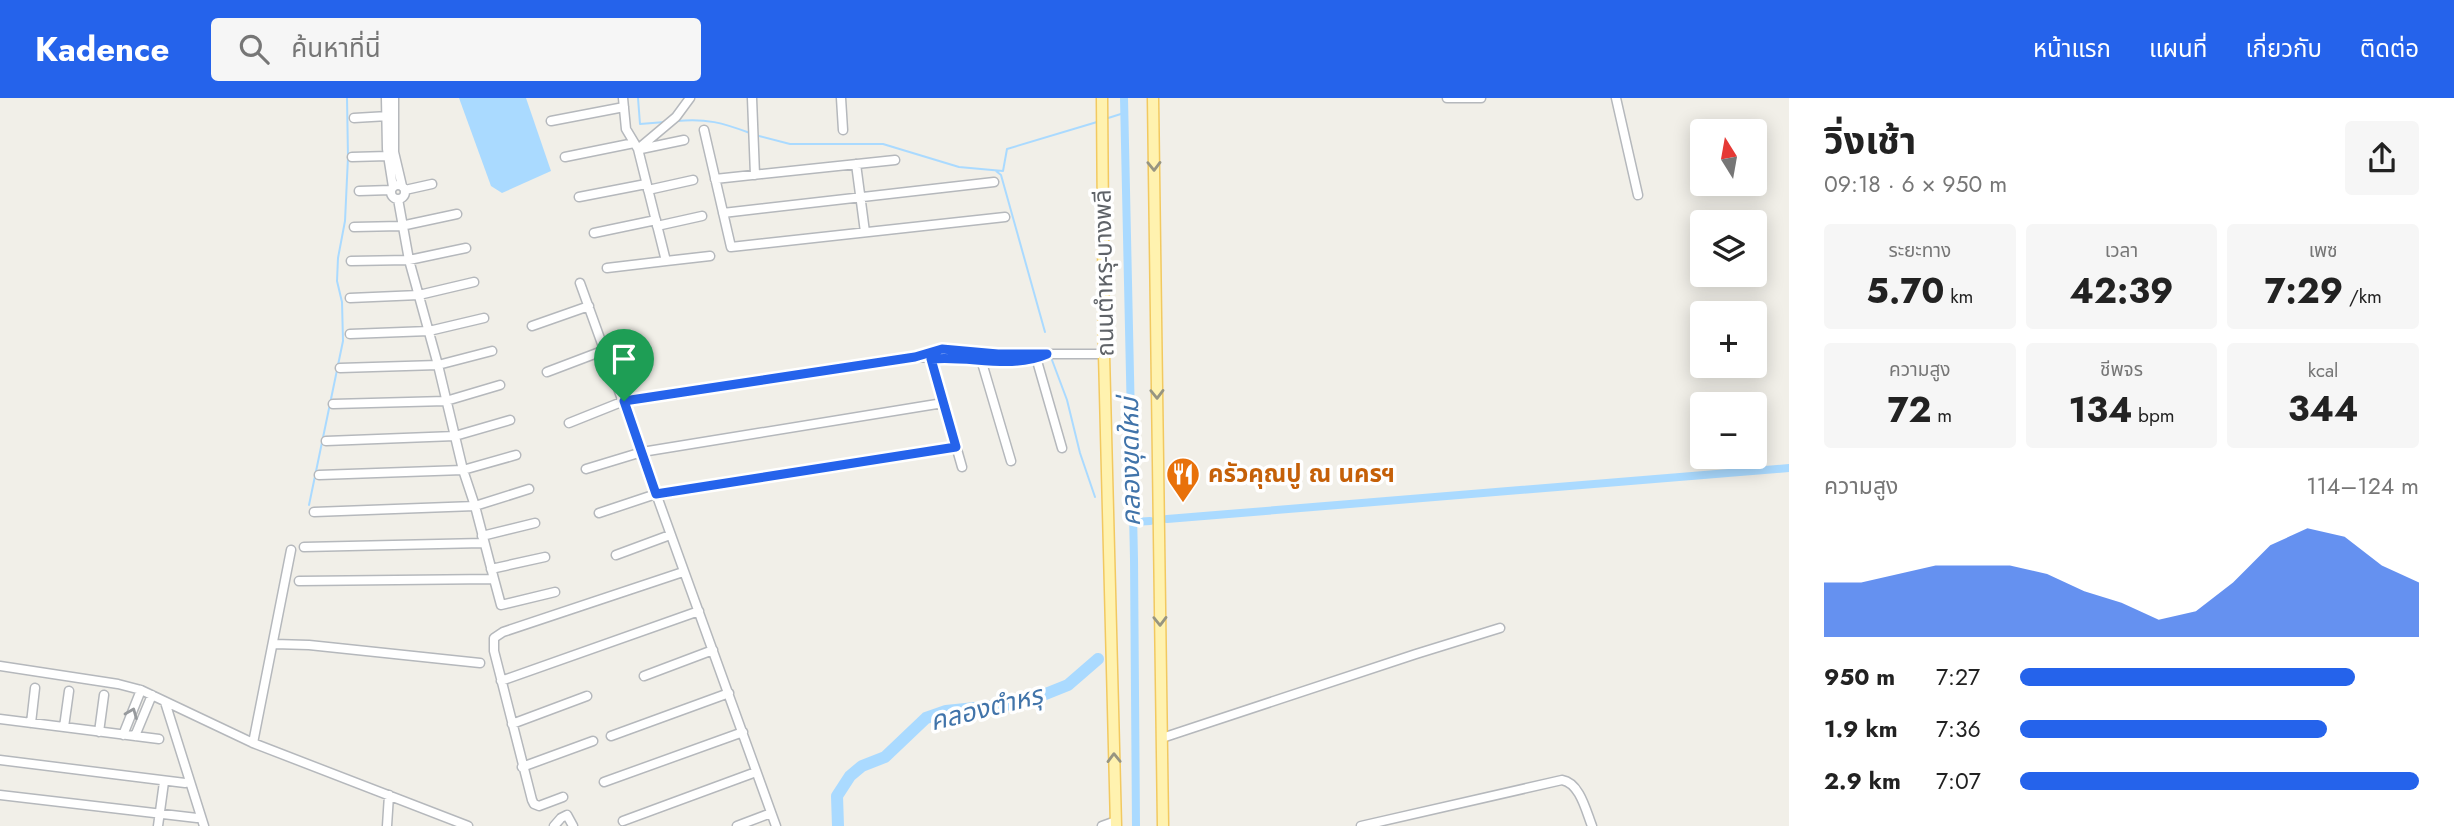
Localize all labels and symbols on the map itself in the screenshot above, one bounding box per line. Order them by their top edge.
north arrow [1690,119,1768,196]
one-way arrow [1146,161,1162,172]
street label: ถนนตำหรุ-บางพลี [1085,189,1122,357]
pin [594,329,654,401]
one-way arrow [1149,389,1165,399]
water label: คลองขุดใหม่ [1110,393,1150,527]
restaurant icon: ครัวคุณปู ณ นครฯ [1164,455,1202,504]
place label: ครัวคุณปู ณ นครฯ [1208,456,1395,491]
one-way arrow [1152,616,1168,627]
water label: คลองตำหรุ [926,675,1048,740]
one-way arrow [124,707,138,720]
one-way arrow [1107,752,1122,763]

